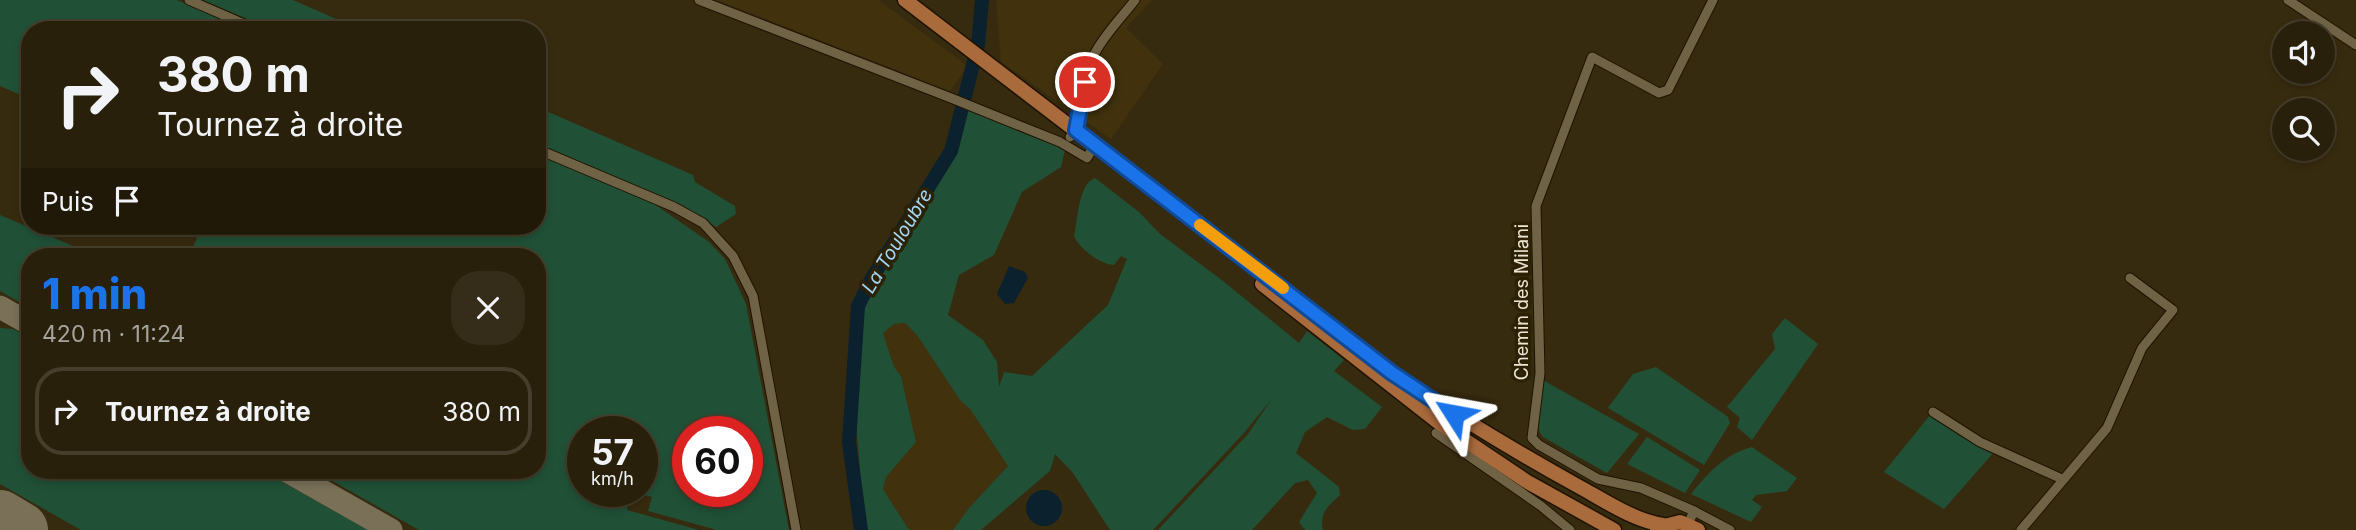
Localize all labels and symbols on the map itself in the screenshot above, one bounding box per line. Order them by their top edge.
pin [1055,52,1115,112]
water label: La Touloubre [857,185,937,297]
street label: Chemin des Milani [1511,224,1532,380]
position arrow [1417,377,1491,451]
speed limit sign: 60 [672,416,763,507]

